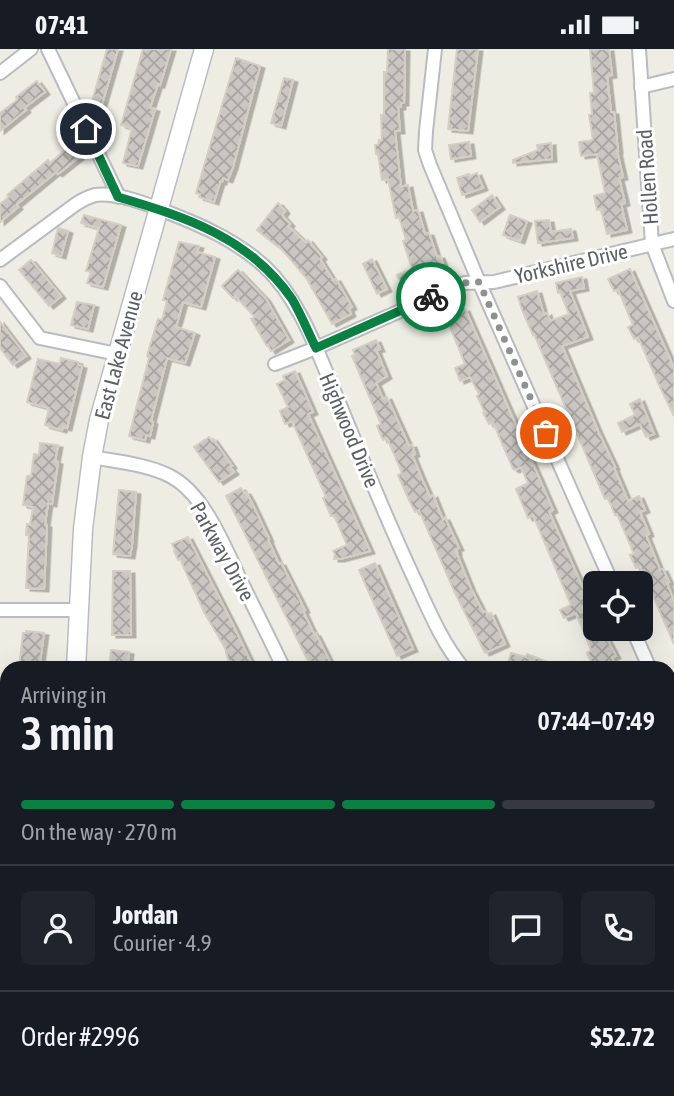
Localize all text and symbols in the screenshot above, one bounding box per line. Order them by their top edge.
text: 07:41 [35,10,89,40]
pin [56,99,116,159]
icon: home [67,110,105,148]
street label: Hollen Road [632,128,662,226]
street label: Yorkshire Drive [512,238,630,288]
courier [396,262,466,332]
icon: bike [412,278,450,316]
street label: East Lake Avenue [89,288,147,422]
street label: Highwood Drive [315,369,385,491]
pin [516,403,576,463]
icon: bag [527,414,565,452]
street label: Parkway Drive [186,497,260,605]
map controls [583,571,653,641]
button: locate [583,571,653,641]
text: Arriving in [21,682,107,708]
text: 07:44–07:49 [538,706,655,736]
text: 3 min [21,707,115,760]
text: On the way · 270 m [21,819,177,845]
button: person [21,891,95,965]
button: chat [489,891,563,965]
button: phone [581,891,655,965]
text: Jordan [113,900,178,930]
text: Courier · 4.9 [113,930,212,956]
text: Order #2996 [21,1022,140,1052]
text: $52.72 [591,1022,655,1052]

